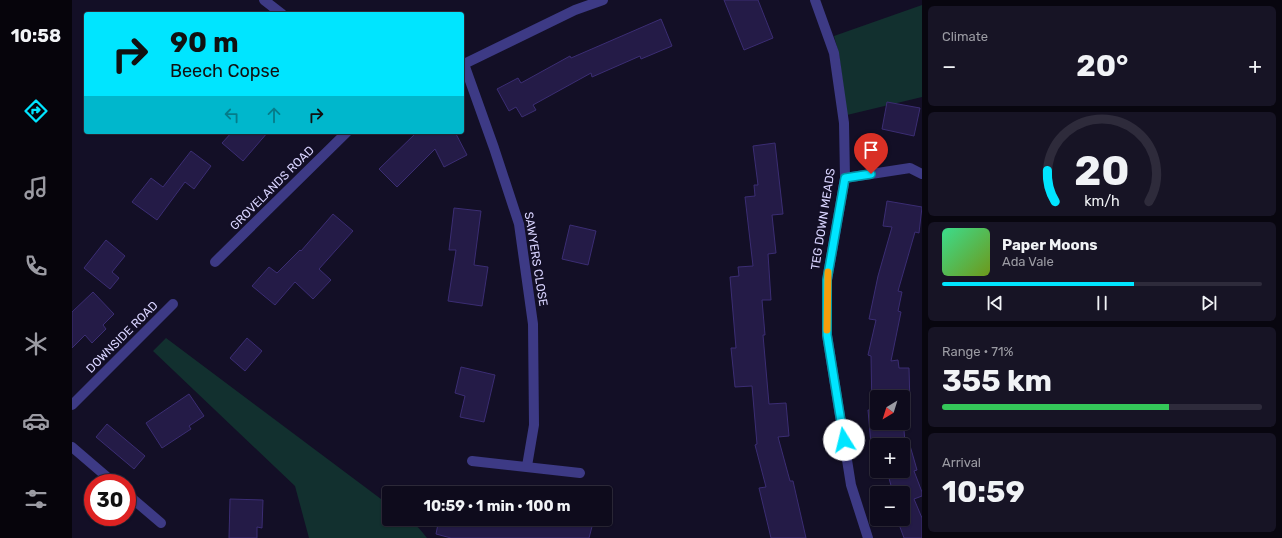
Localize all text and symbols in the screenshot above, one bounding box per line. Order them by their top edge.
text: 10:58 [11,25,61,47]
text: 90 m [170,26,239,59]
icon: right [104,28,156,80]
text: Climate [942,29,988,44]
text: 20° [1076,48,1128,84]
text: − [942,53,956,80]
text: + [1248,53,1262,80]
text: Beech Copse [170,60,280,82]
icon: directions [22,97,50,125]
icon: left [221,104,243,126]
icon: ahead [263,104,285,126]
icon: right [305,104,327,126]
pin [854,133,888,174]
icon: arrive [860,139,882,161]
street label: GROVELANDS ROAD [227,143,317,233]
text: 20 [1074,145,1130,194]
street label: TEG DOWN MEADS [808,167,838,271]
icon: music [22,174,50,202]
text: km/h [1084,192,1120,209]
street label: SAWYERS CLOSE [522,211,550,307]
text: Paper Moons [1002,236,1098,254]
icon: phone [22,252,50,280]
text: Ada Vale [1002,254,1054,269]
icon: previous [984,292,1006,314]
icon: pause [1091,292,1113,314]
icon: next [1198,292,1220,314]
street label: DOWNSIDE ROAD [83,298,161,376]
icon: climate [22,330,50,358]
text: Range · 71% [942,344,1013,359]
text: 355 km [942,363,1052,399]
north arrow [870,390,910,430]
map controls [870,390,910,526]
icon: car [22,407,50,435]
position arrow [823,419,865,461]
button: + [870,438,910,478]
text: Arrival [942,455,981,470]
speed limit sign: 30 [84,474,136,526]
text: 10:59 [942,474,1025,510]
icon: filters [22,485,50,513]
button: − [870,486,910,526]
text: 10:59 · 1 min · 100 m [423,497,571,515]

